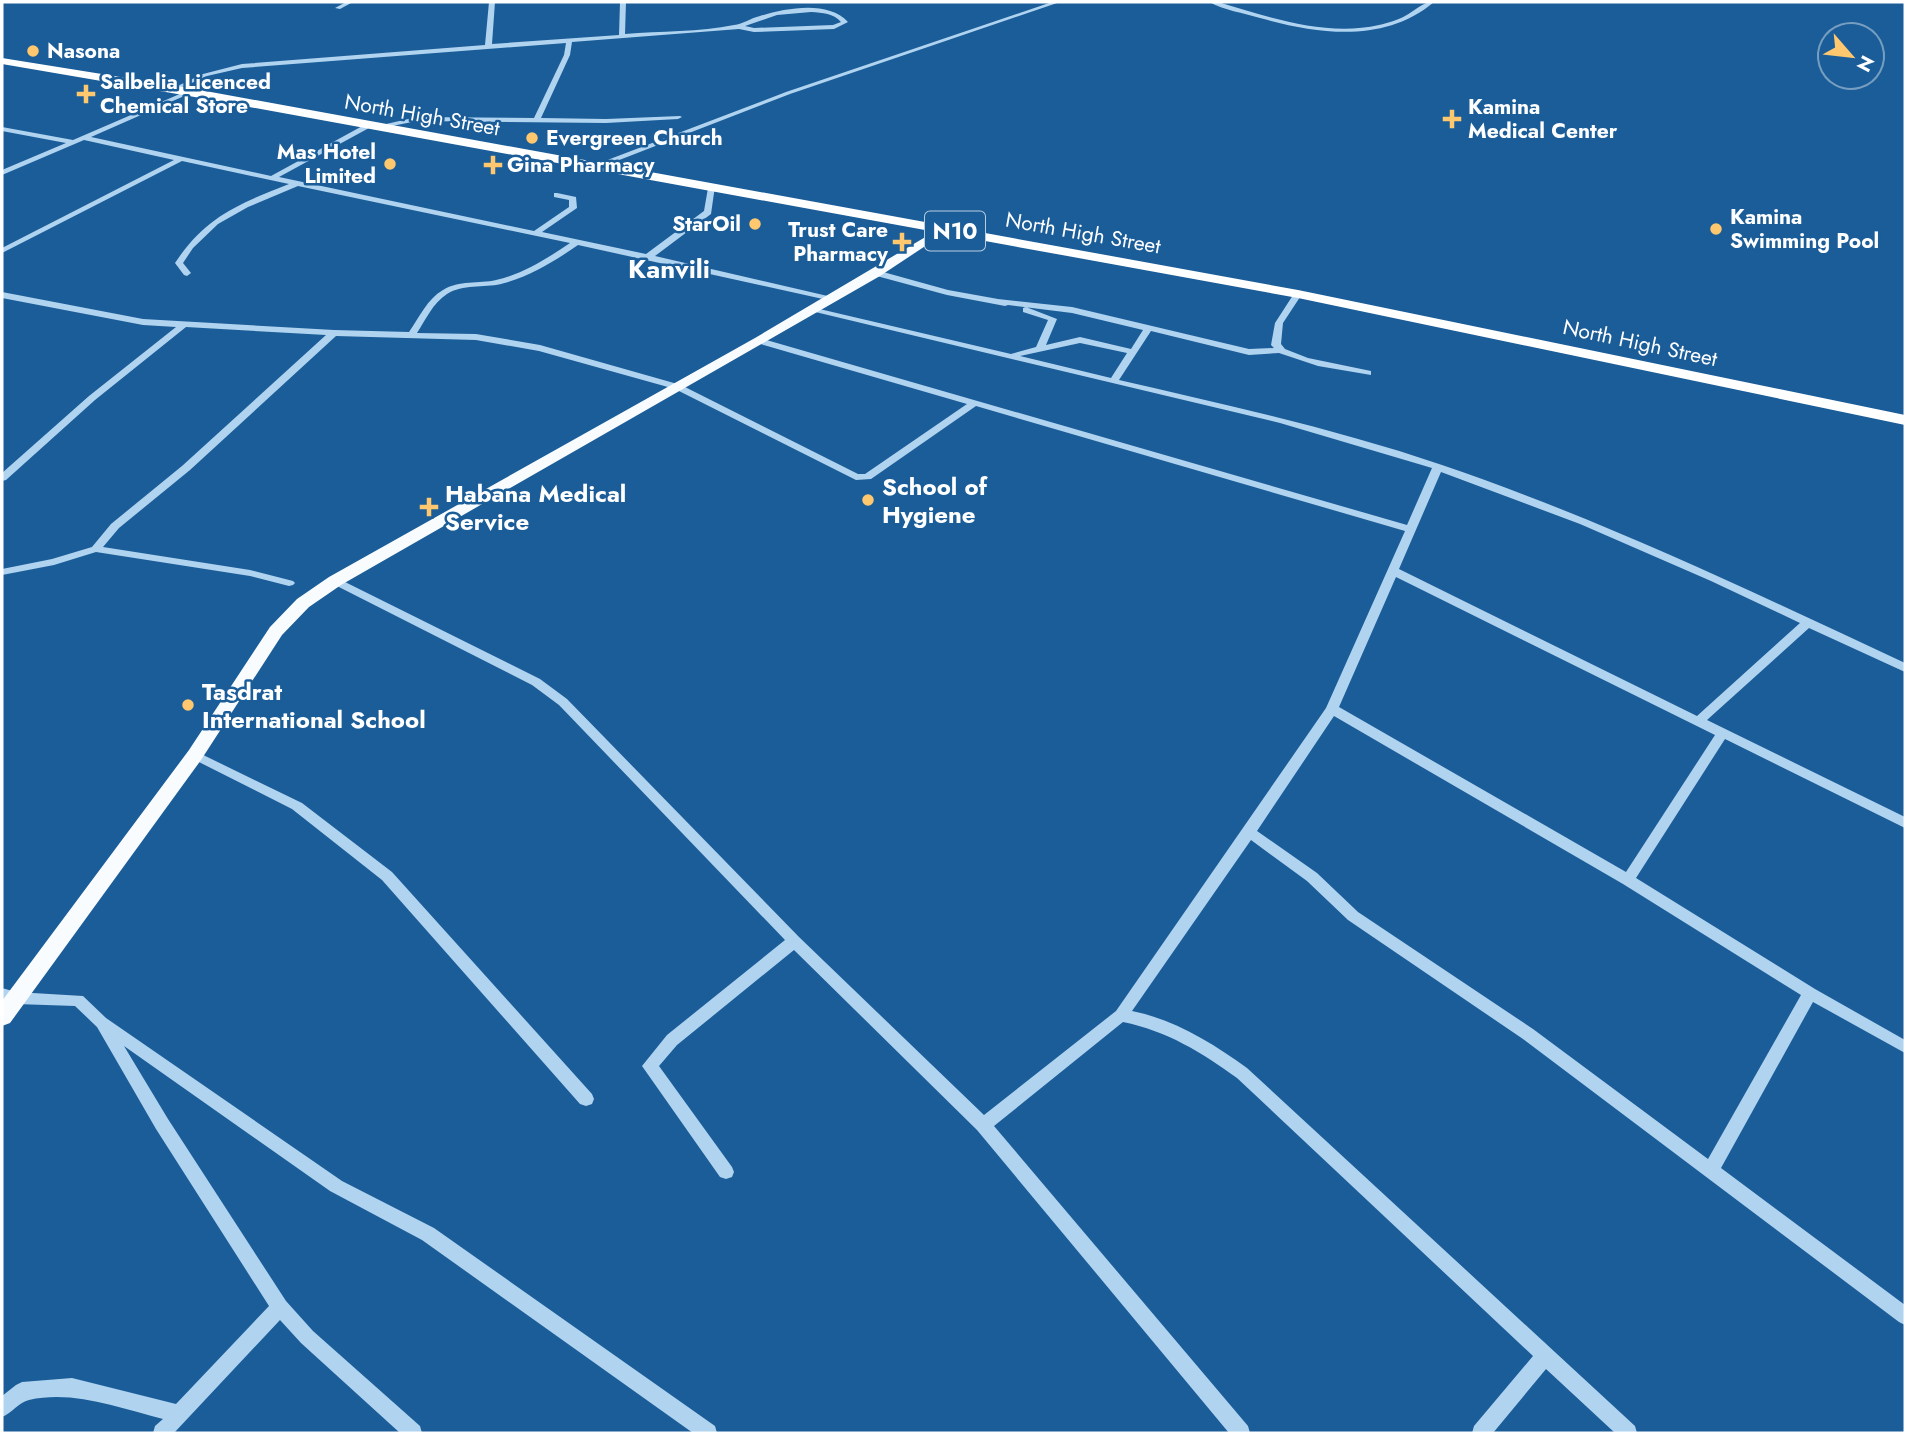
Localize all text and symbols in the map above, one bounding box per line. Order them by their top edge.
north arrow [1816,21,1886,91]
place label: Nasona [47,36,120,66]
marker: Nasona [25,43,41,59]
text: N [1850,51,1881,77]
place label: Salbelia Licenced Chemical Store [100,67,271,121]
marker: Salbelia Licenced Chemical Store [78,86,94,102]
street label: North High Street [342,87,502,143]
place label: Kamina Medical Center [1468,92,1618,146]
marker: Kamina Medical Center [1442,109,1462,129]
place label: Evergreen Church [546,123,723,153]
marker: Evergreen Church [524,130,540,146]
place label: Mas Hotel Limited [277,137,376,191]
place label: Gina Pharmacy [507,150,655,180]
marker: Mas Hotel Limited [382,156,398,172]
marker: Gina Pharmacy [485,157,501,173]
place label: Kamina Swimming Pool [1730,202,1879,256]
street label: North High Street [1003,205,1163,261]
place label: StarOil [672,209,741,239]
road number: N10 [925,212,985,250]
place label: Trust Care Pharmacy [788,215,889,269]
marker: StarOil [747,216,763,232]
marker: Kamina Swimming Pool [1708,221,1724,237]
marker: Trust Care Pharmacy [894,234,910,250]
district label: Kanvili [628,250,710,288]
street label: North High Street [1560,312,1720,374]
place label: School of Hygiene [882,469,989,532]
place label: Habana Medical Service [445,476,626,539]
marker: School of Hygiene [860,492,876,508]
marker: Habana Medical Service [419,497,439,517]
place label: Tasdrat International School [202,674,426,737]
marker: Tasdrat International School [180,697,196,713]

